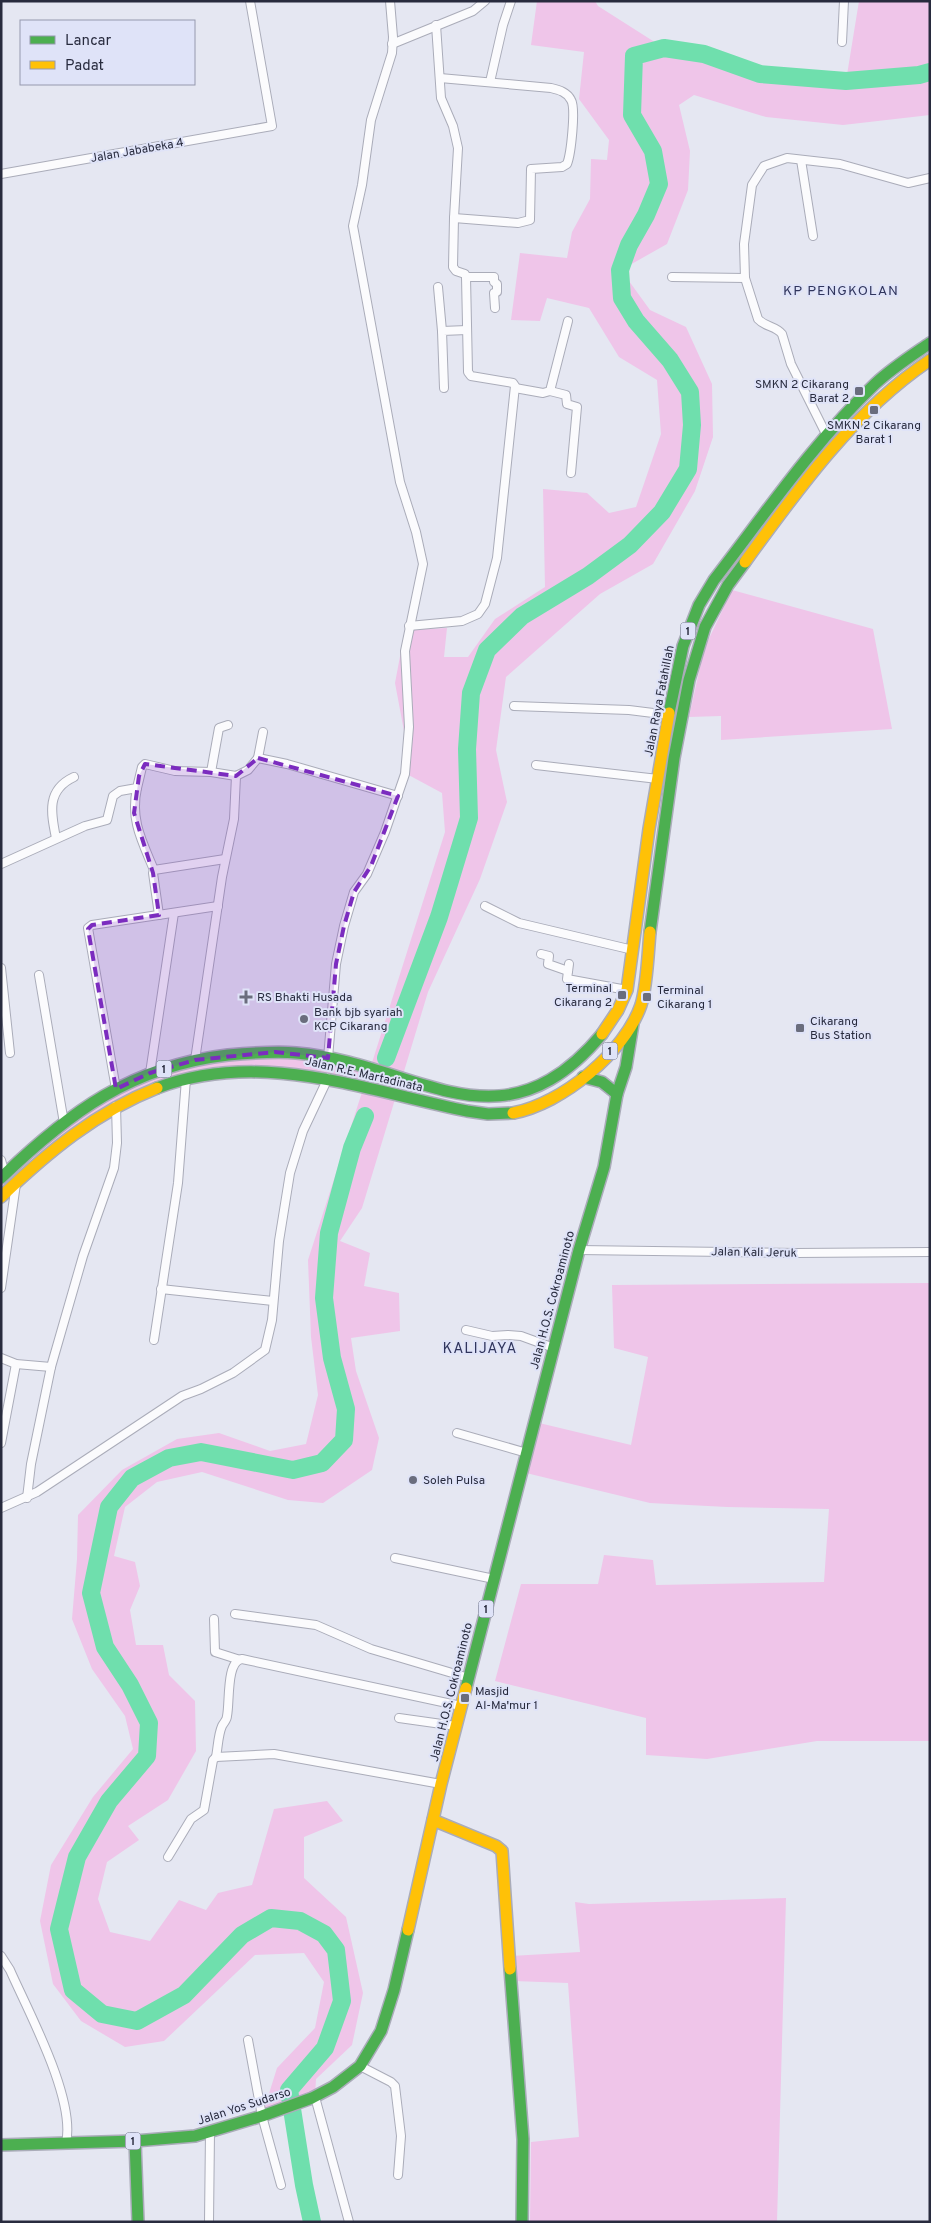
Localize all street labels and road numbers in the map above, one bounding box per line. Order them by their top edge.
street label: Jalan Jababeka 4 [89,135,185,167]
road number: 1 [680,622,696,640]
street label: Jalan Raya Fatahillah [641,644,679,758]
road number: 1 [602,1042,618,1060]
street label: Jalan R.E. Martadinata [303,1054,424,1096]
road number: 1 [156,1060,172,1078]
street label: Jalan H.O.S. Cokroaminoto [527,1229,579,1371]
street label: Jalan Kali Jeruk [711,1244,797,1262]
road number: 1 [478,1600,494,1618]
street label: Jalan H.O.S. Cokroaminoto [427,1621,477,1763]
street label: Jalan Yos Sudarso [196,2084,293,2130]
road number: 1 [126,2132,140,2150]

